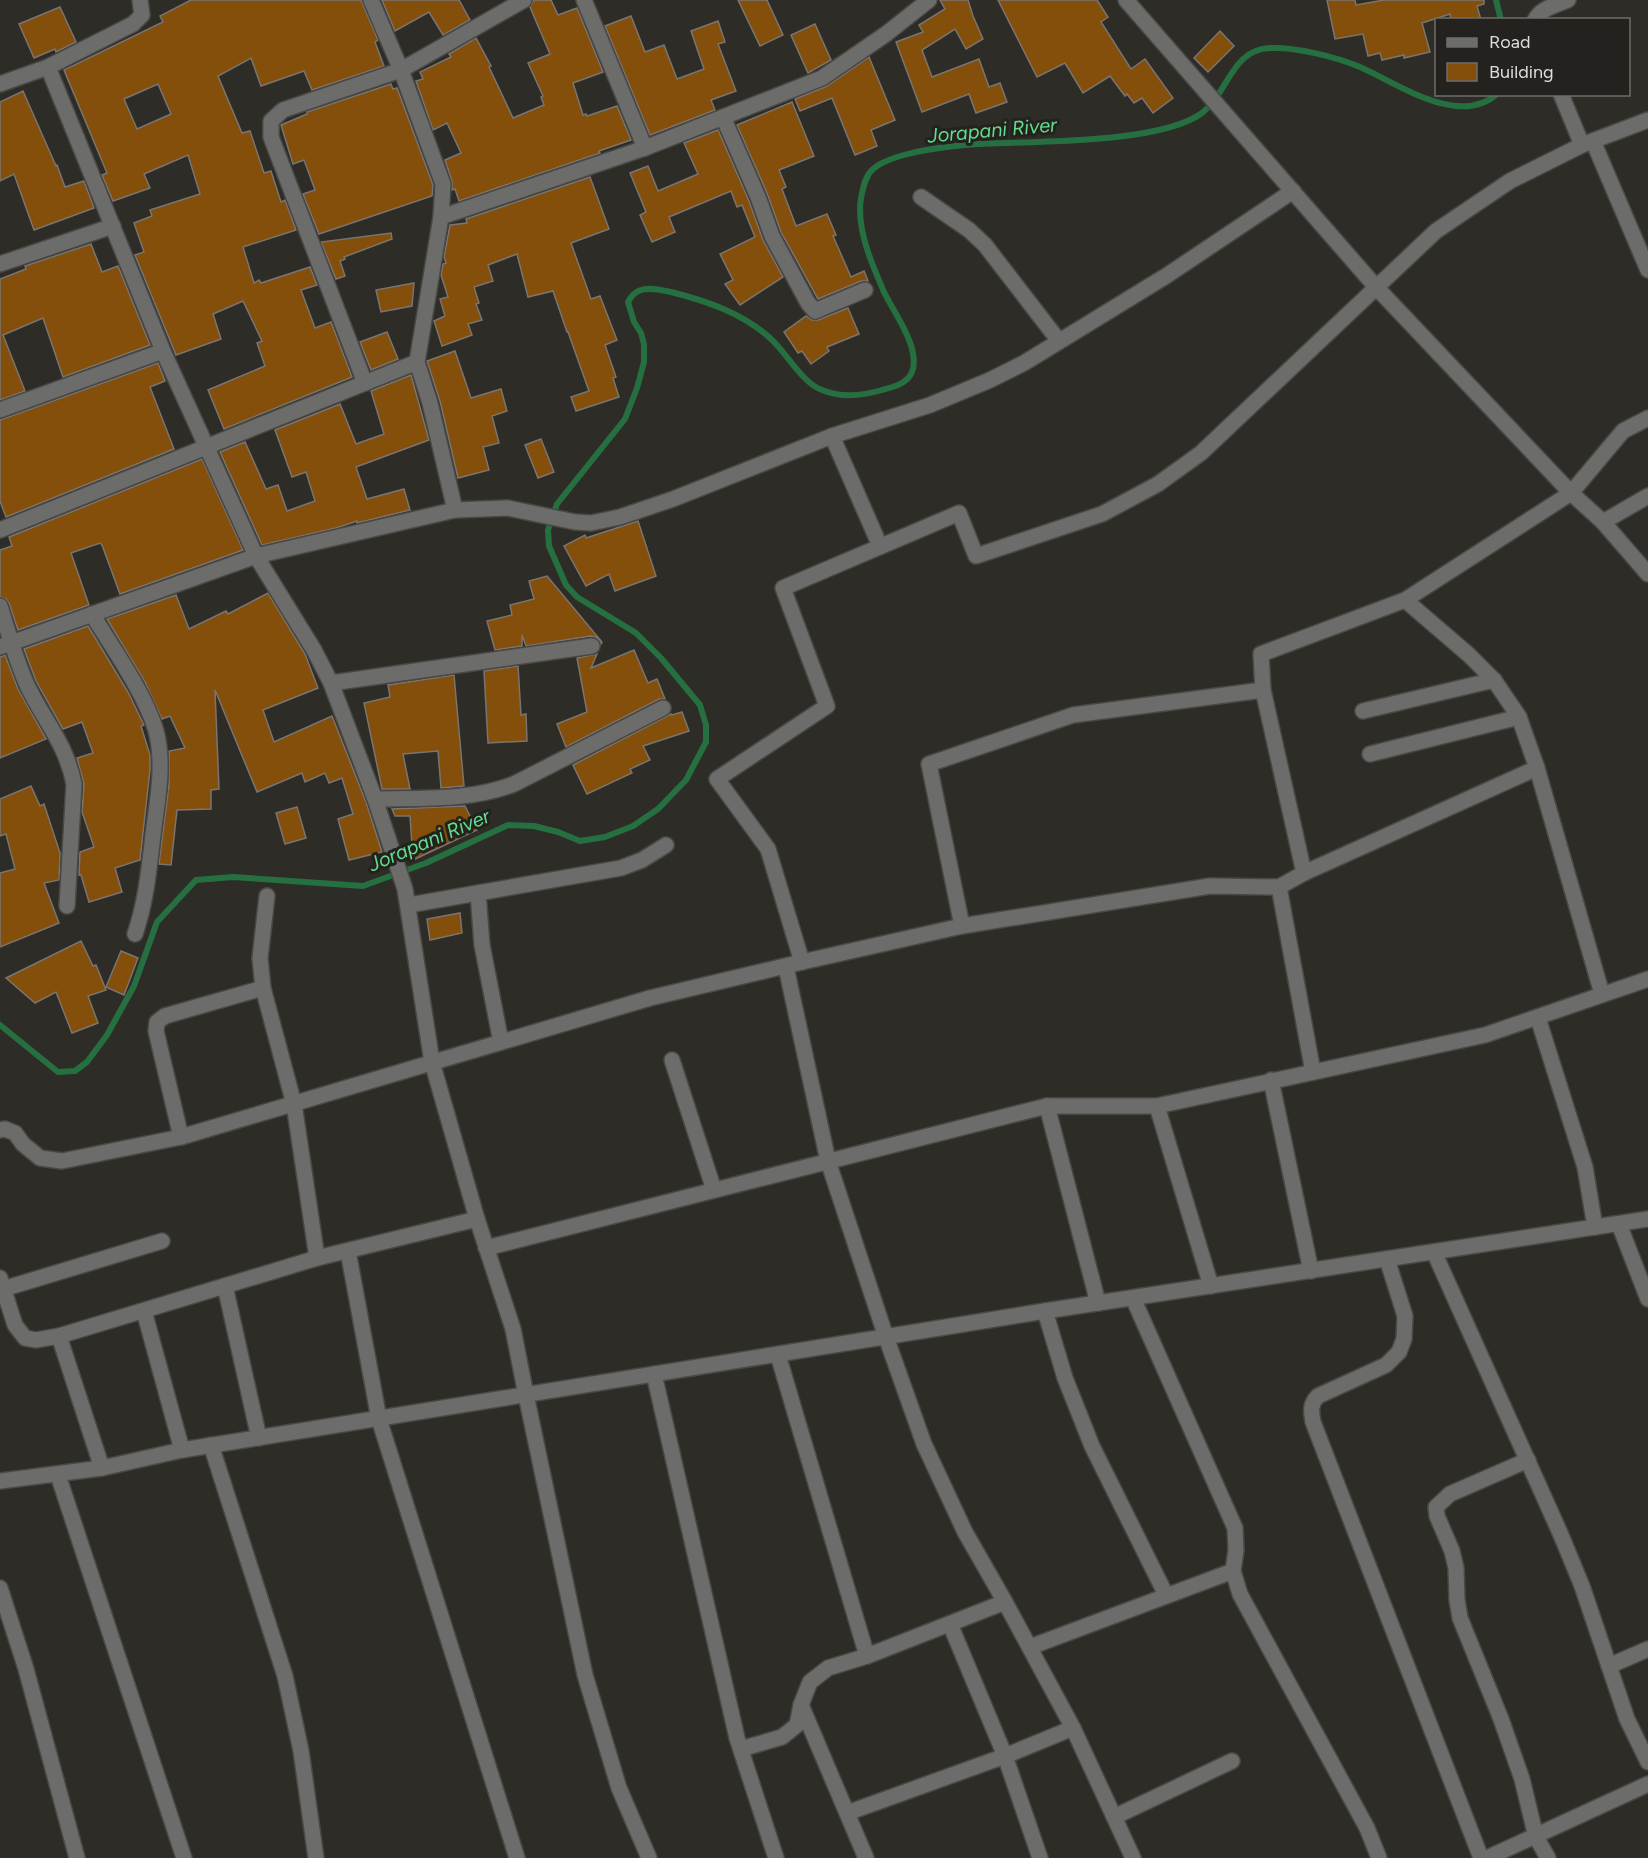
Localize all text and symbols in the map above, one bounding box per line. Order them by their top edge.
legend [1435,18,1630,96]
text: Road [1489,31,1530,53]
text: Building [1489,61,1554,83]
water label: Jorapani River [925,112,1059,148]
water label: Jorapani River [364,803,495,877]

